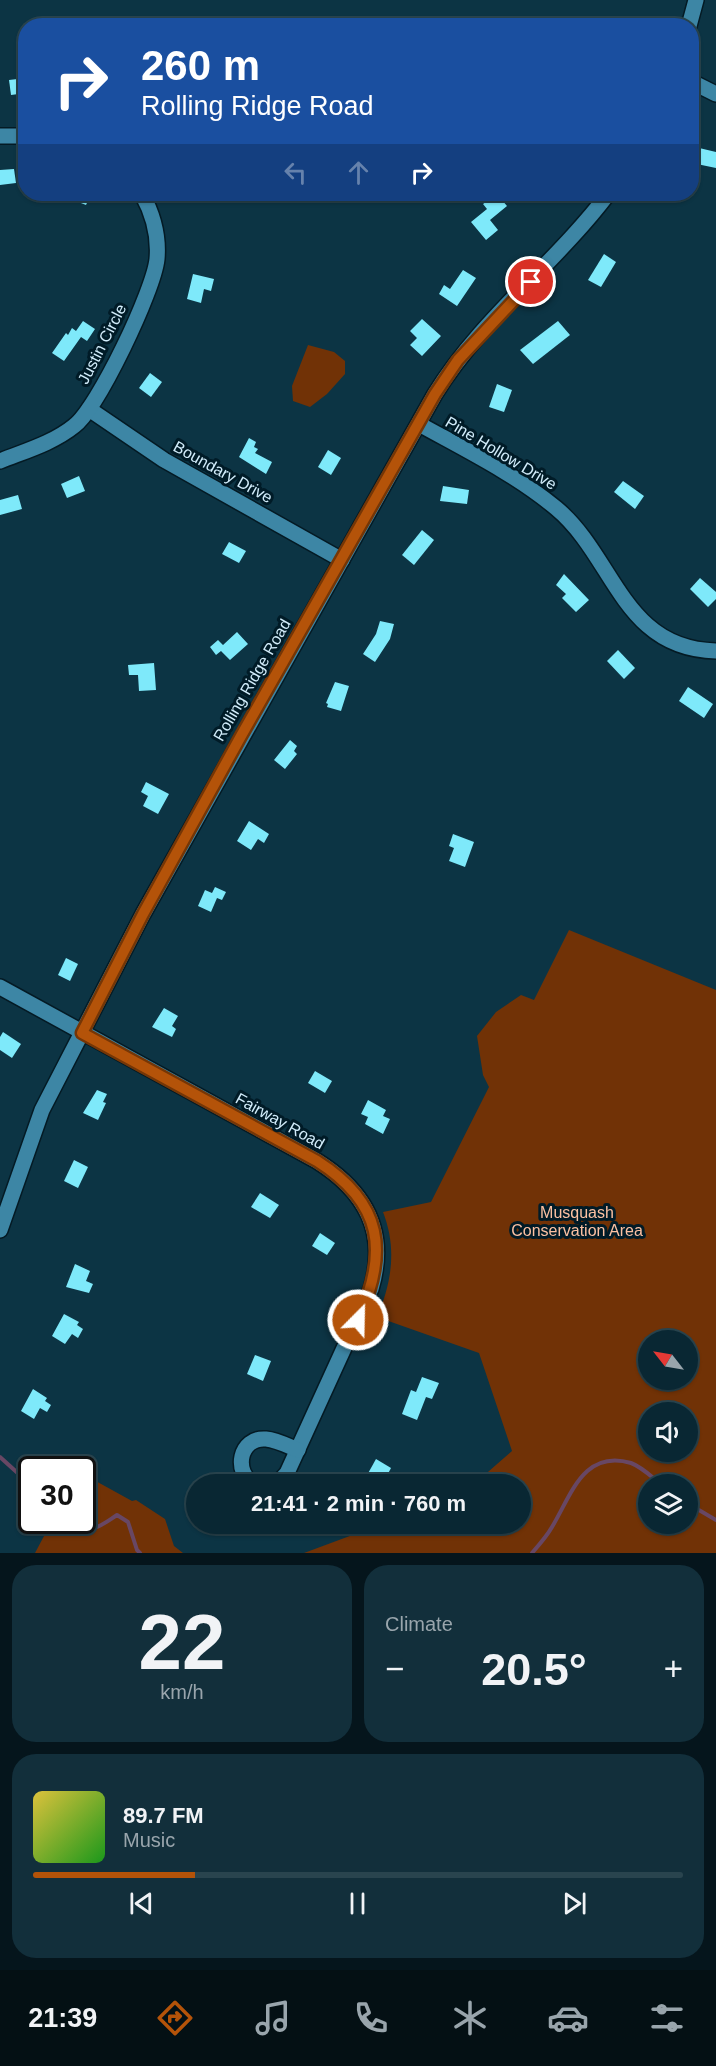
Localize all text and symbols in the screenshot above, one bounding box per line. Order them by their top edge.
icon: right [42,42,120,120]
text: 260 m [141,42,260,89]
text: Rolling Ridge Road [141,91,374,121]
icon: left [279,156,312,189]
icon: ahead [342,156,375,189]
icon: right [405,156,438,189]
pin [505,256,556,307]
icon: arrive [514,265,547,298]
street label: Justin Circle [75,301,129,387]
street label: Pine Hollow Drive [443,413,560,493]
street label: Boundary Drive [171,438,275,506]
street label: Rolling Ridge Road [210,616,294,744]
street label: Fairway Road [233,1090,327,1152]
park label: Musquash Conservation Area [511,1204,643,1239]
position arrow [326,1288,390,1352]
north arrow [638,1330,698,1390]
map controls [638,1330,698,1534]
button: sound [638,1402,698,1462]
speed limit sign: 30 [18,1456,96,1534]
button: layers [638,1474,698,1534]
text: 21:41 · 2 min · 760 m [251,1491,466,1516]
text: 22 [139,1598,225,1686]
text: Climate [385,1613,453,1635]
text: 20.5° [481,1644,587,1695]
text: − [385,1650,404,1687]
text: + [664,1650,683,1687]
text: km/h [160,1681,204,1703]
text: 89.7 FM [123,1803,204,1828]
text: Music [123,1829,175,1851]
icon: previous [125,1887,158,1920]
icon: pause [341,1887,374,1920]
icon: next [558,1887,591,1920]
icon: directions [154,1997,196,2039]
icon: music [252,1997,294,2039]
icon: phone [350,1997,392,2039]
icon: climate [449,1997,491,2039]
icon: car [547,1997,589,2039]
icon: filters [646,1997,688,2039]
text: 21:39 [28,2003,97,2033]

